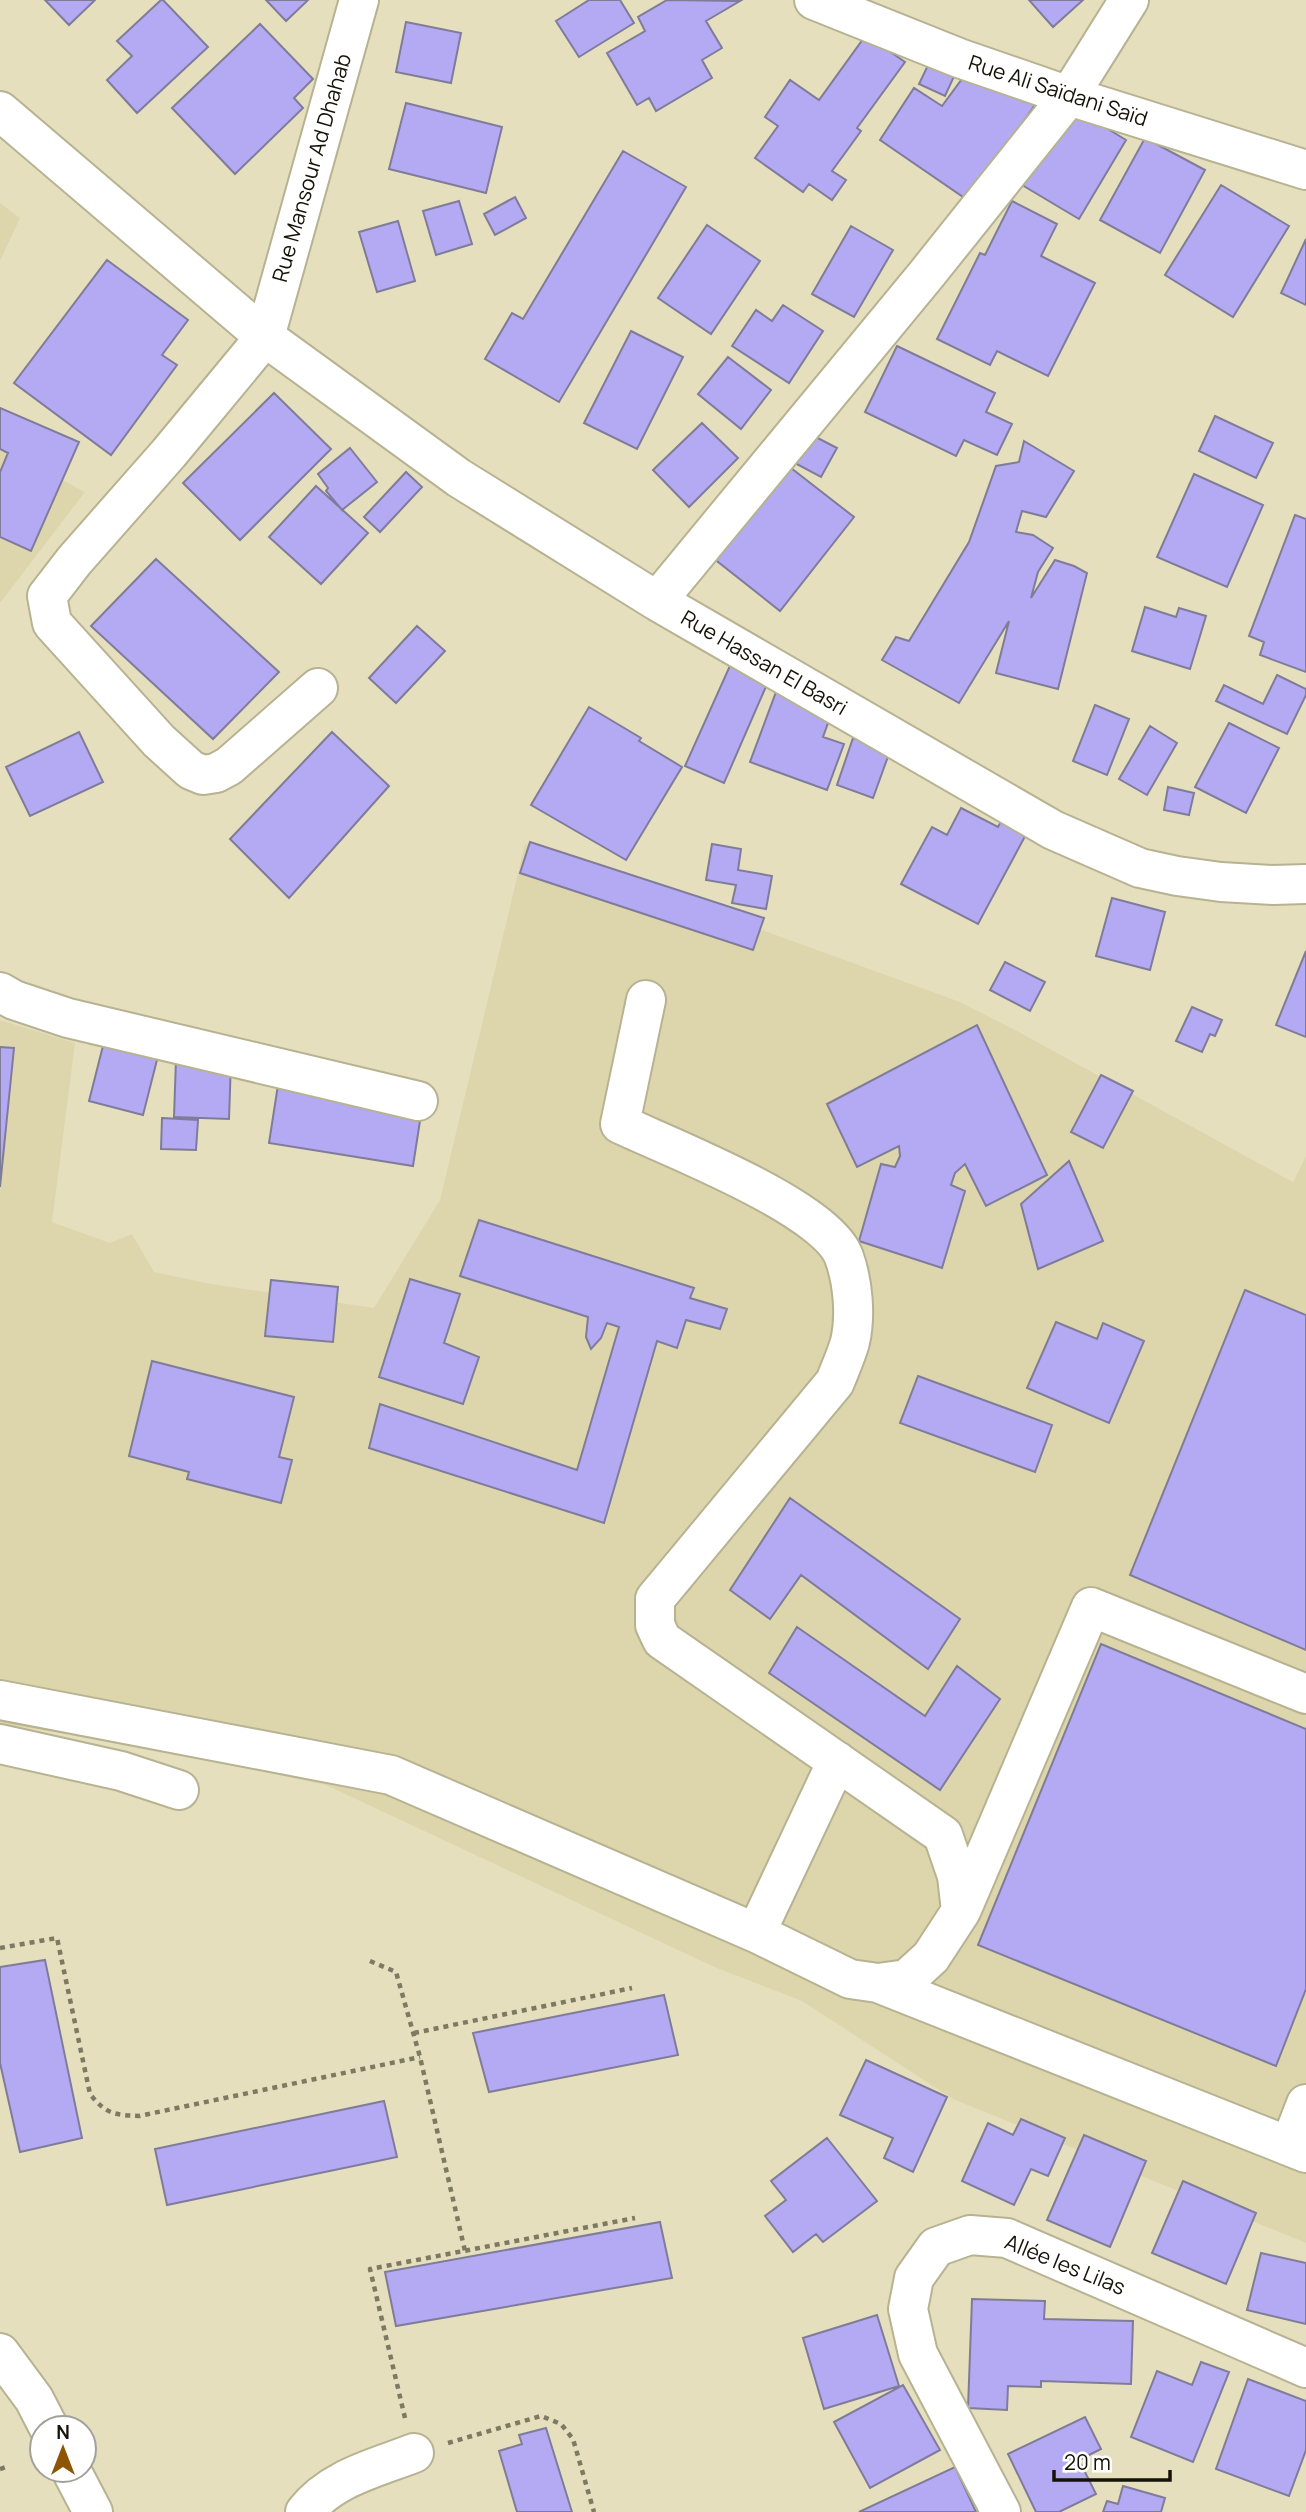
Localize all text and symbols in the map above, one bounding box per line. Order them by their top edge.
street label: Rue Ali Saïdani Saïd [965,48,1151,132]
street label: Rue Mansour Ad Dhahab [265,50,357,285]
street label: Rue Hassan El Basri [676,603,853,721]
street label: Allée les Lilas [1001,2227,1130,2301]
north arrow [28,2414,98,2484]
text: N [56,2419,70,2445]
scale bar [1054,2438,1170,2482]
text: 20 m [1064,2448,1111,2476]

